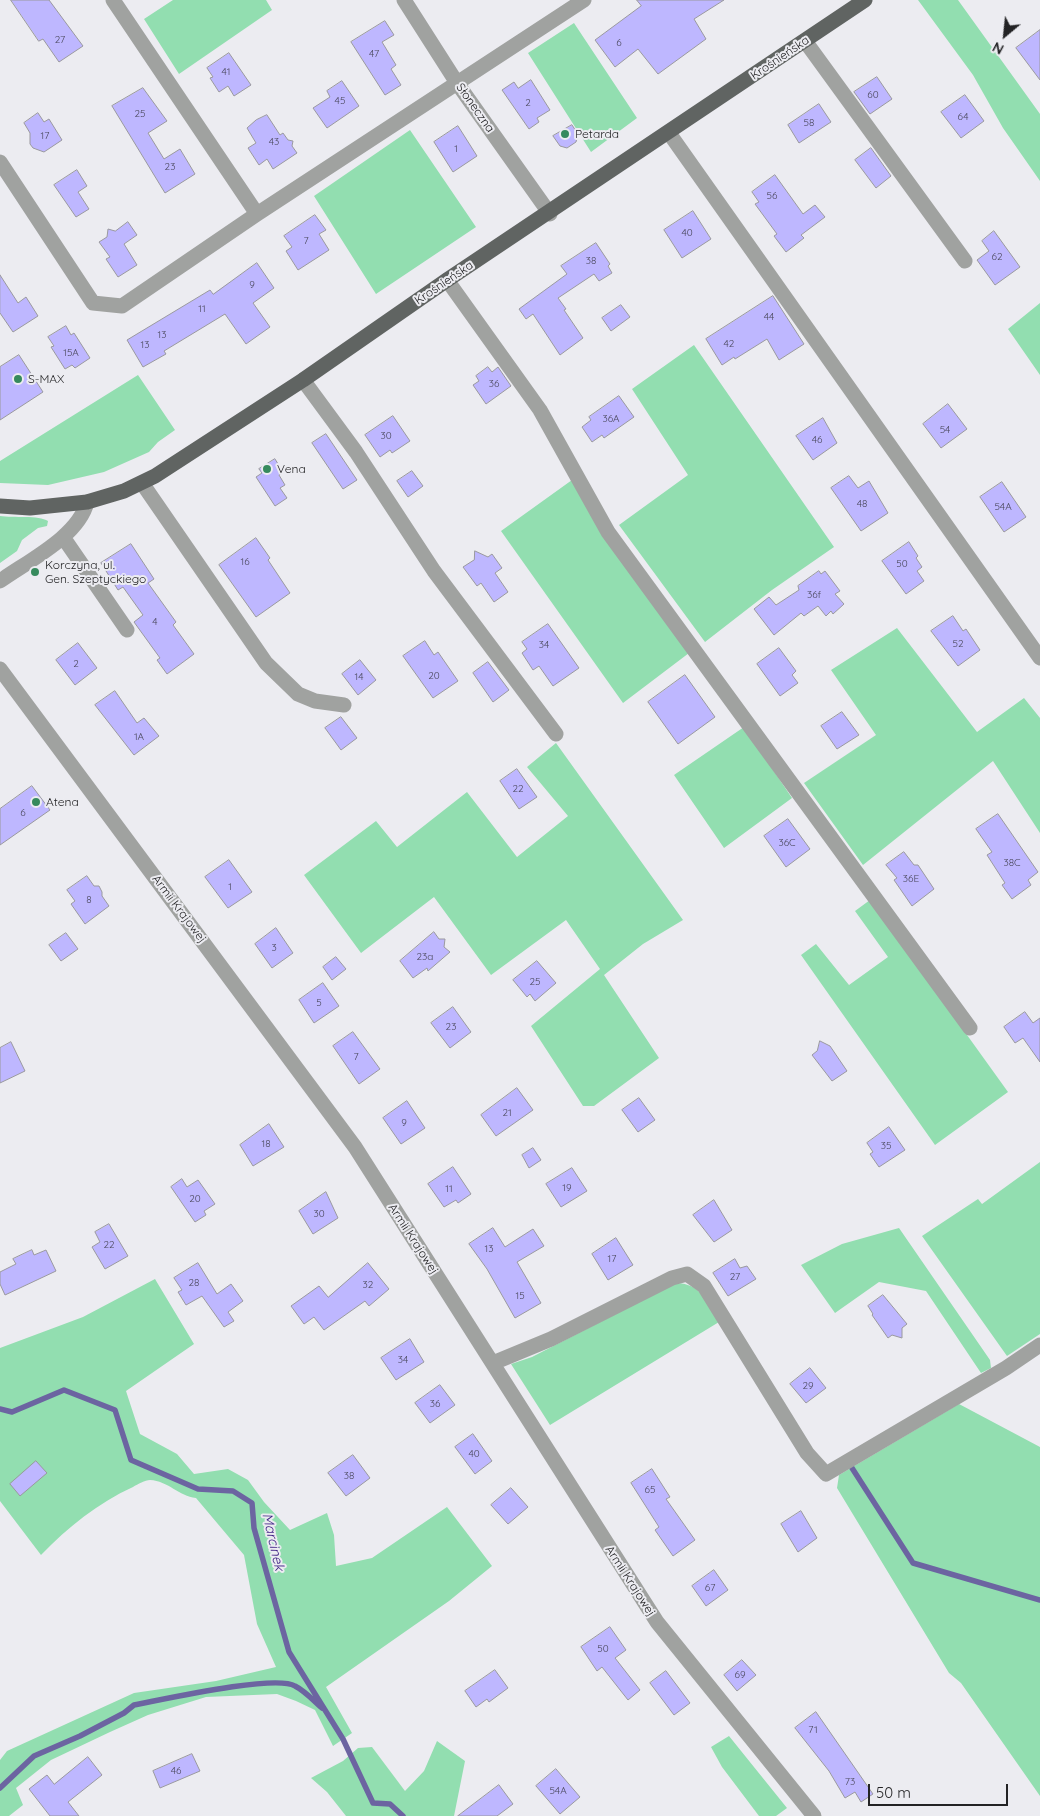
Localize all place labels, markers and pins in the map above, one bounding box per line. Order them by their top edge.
place label: Petarda [575,127,619,141]
marker: Petarda [559,128,571,140]
place label: S-MAX [28,372,64,386]
marker: S-MAX [12,373,24,385]
place label: Vena [277,462,306,476]
marker: Vena [261,463,273,475]
place label: Korczyna, ul. Gen. Szeptyckiego [45,558,146,586]
marker: Korczyna, ul. Gen. Szeptyckiego [29,566,41,578]
place label: Atena [46,795,79,809]
marker: Atena [30,796,42,808]

